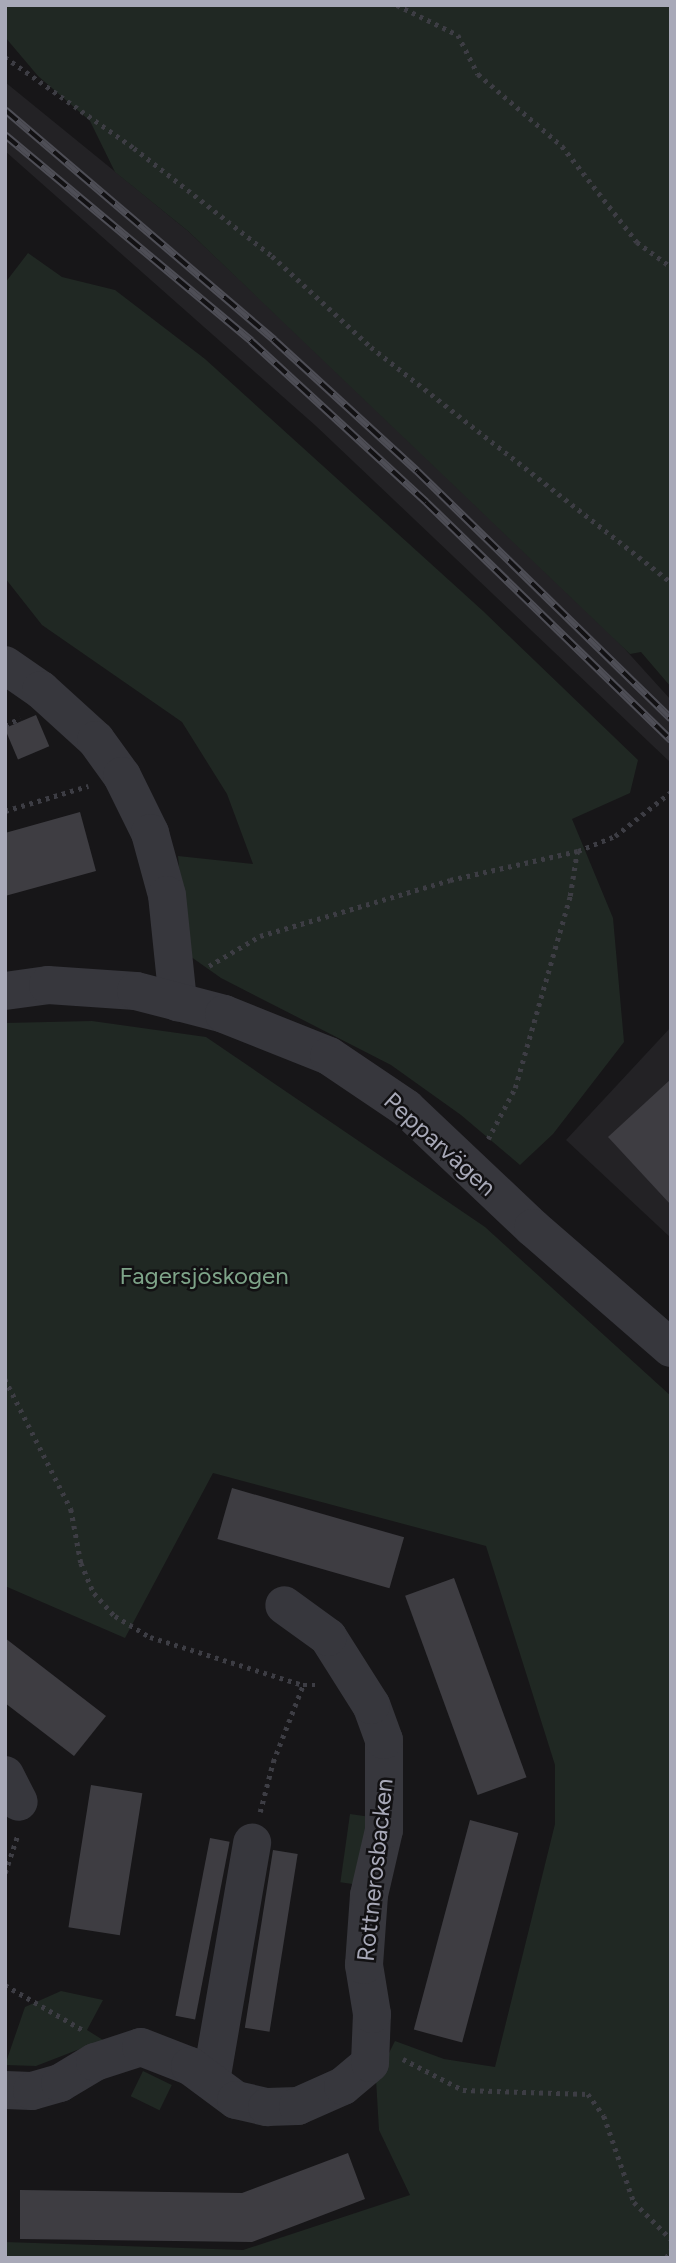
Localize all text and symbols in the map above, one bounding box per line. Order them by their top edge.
street label: Pepparvägen [378,1086,502,1202]
park label: Fagersjöskogen [119,1262,289,1290]
street label: Rottnerosbacken [351,1777,399,1963]

